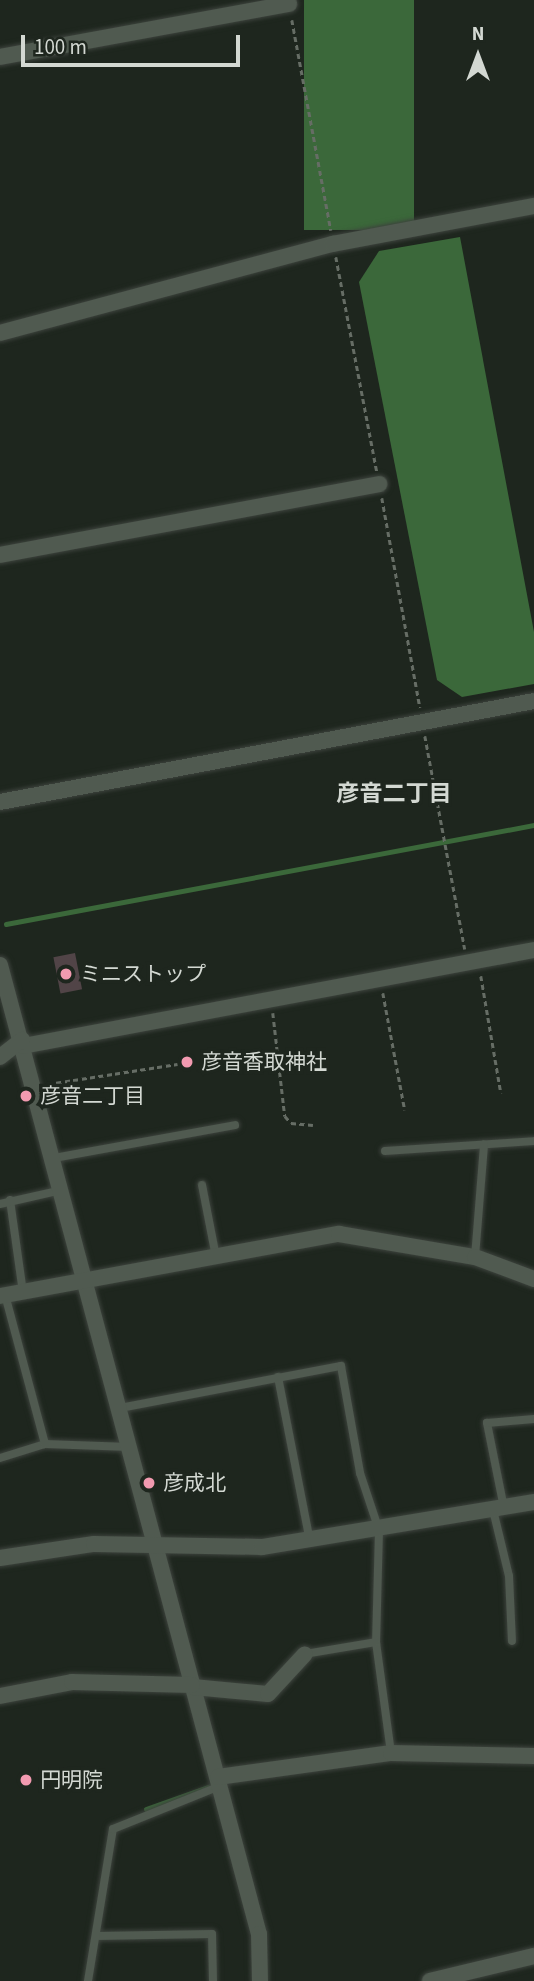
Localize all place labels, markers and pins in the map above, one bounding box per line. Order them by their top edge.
place label: ミニストップ [80,961,206,987]
marker: ミニストップ [58,966,74,982]
place label: 彦音香取神社 [201,1049,327,1075]
marker: 彦音香取神社 [179,1054,195,1070]
place label: 彦音二丁目 [40,1083,145,1109]
marker: 彦音二丁目 [18,1088,34,1104]
place label: 彦成北 [163,1470,226,1496]
marker: 彦成北 [141,1475,157,1491]
place label: 円明院 [40,1767,103,1793]
marker: 円明院 [18,1772,34,1788]

